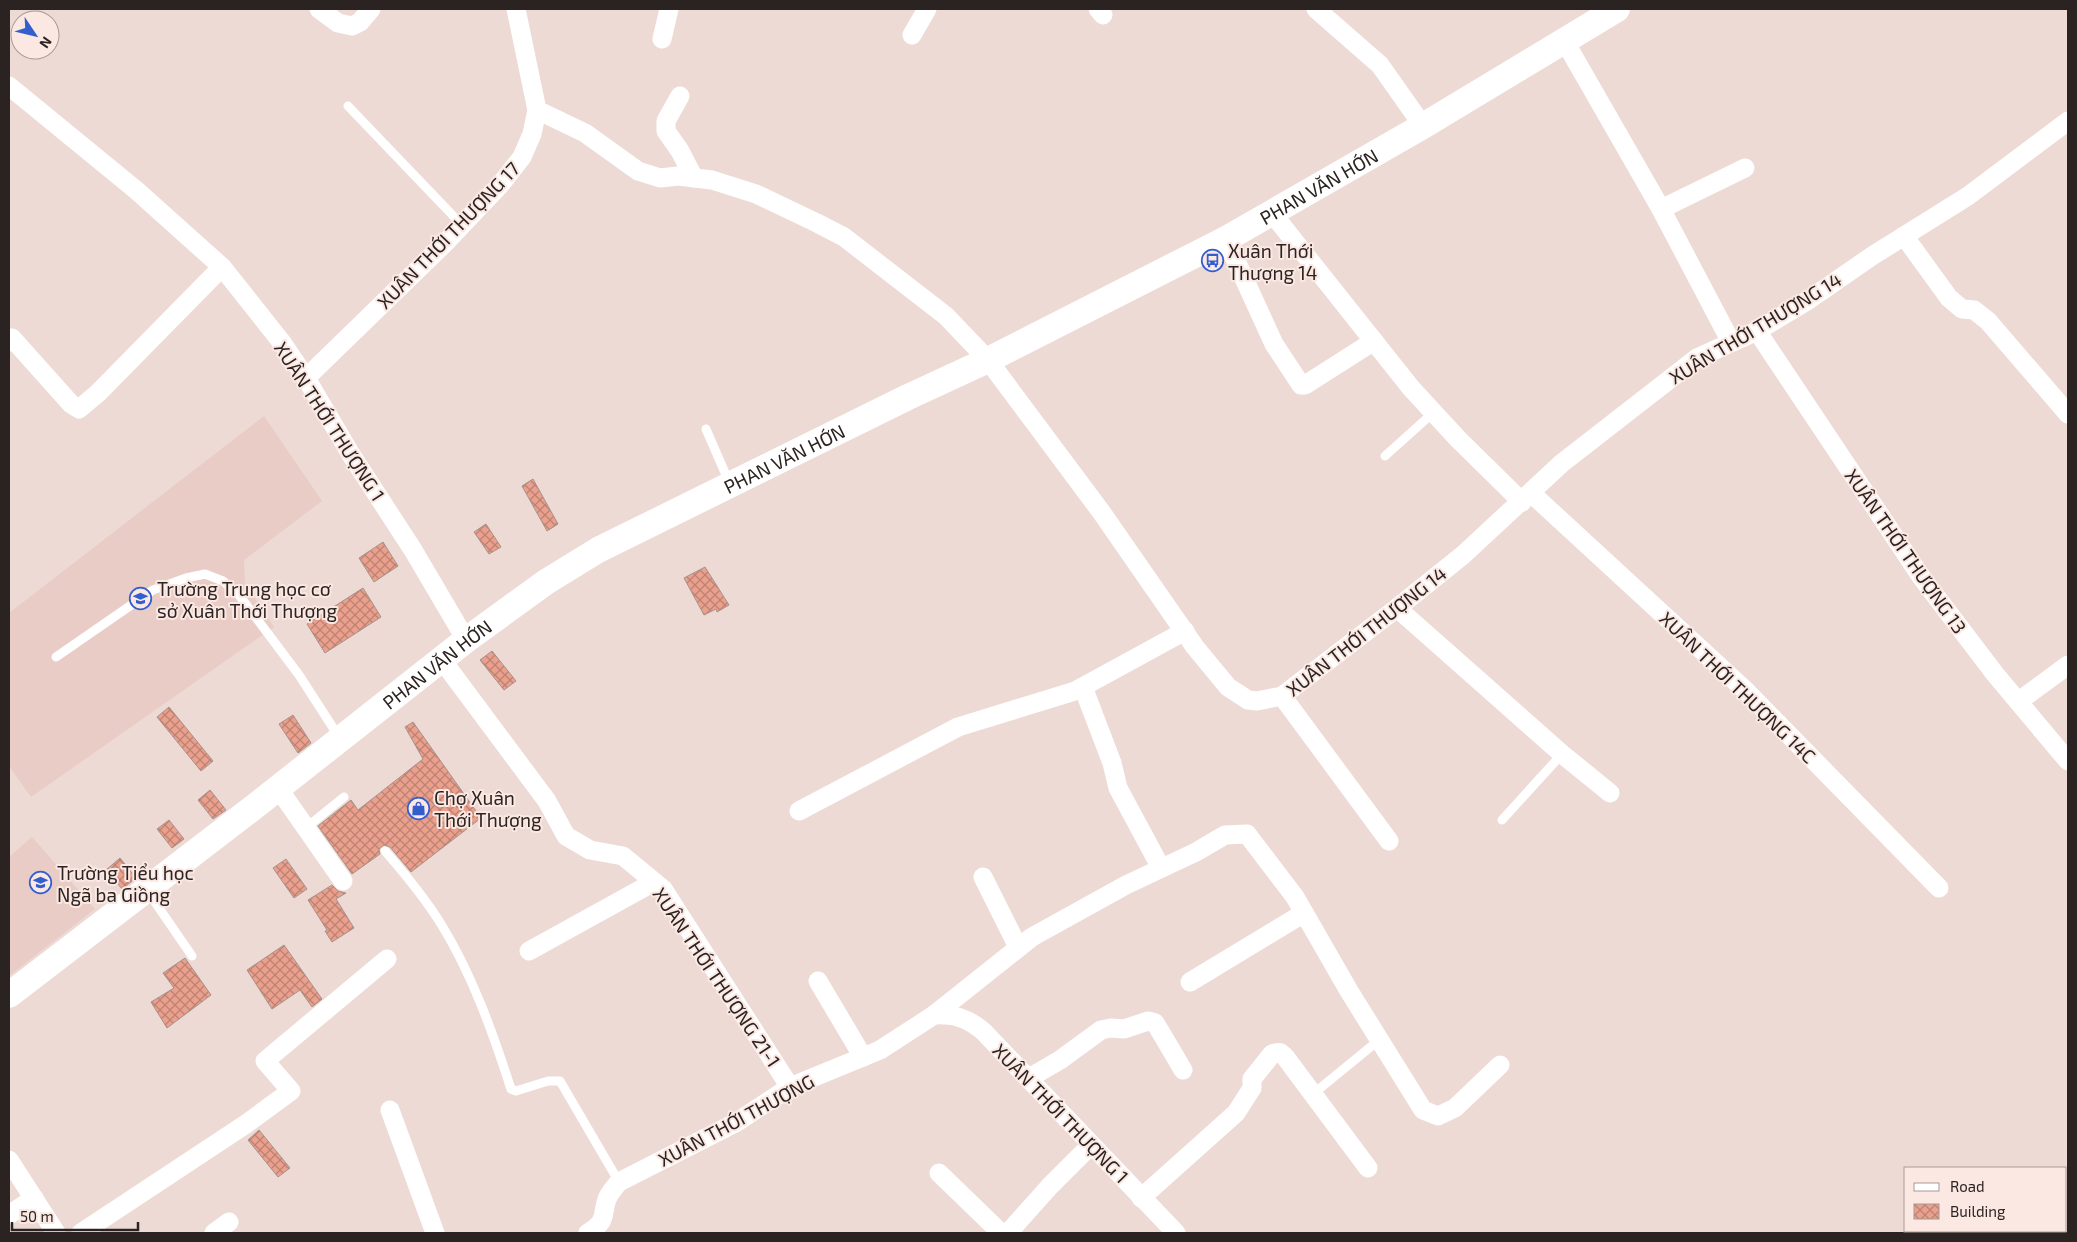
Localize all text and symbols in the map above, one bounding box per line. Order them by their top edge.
north arrow [10,10,60,60]
text: N [36,34,56,52]
street label: PHAN VĂN HỚN [1255,143,1382,229]
street label: XUÂN THỚI THƯỢNG 17 [372,157,524,313]
place label: Xuân Thới Thượng 14 [1228,239,1318,284]
bus stop icon: Xuân Thới Thượng 14 [1200,249,1224,273]
street label: XUÂN THỚI THƯỢNG 14 [1665,267,1845,389]
street label: XUÂN THỚI THƯỢNG 1 [270,337,390,505]
street label: PHAN VĂN HỚN [720,419,848,498]
street label: XUÂN THỚI THƯỢNG 13 [1840,464,1972,638]
street label: XUÂN THỚI THƯỢNG 14 [1281,561,1451,701]
place label: Trường Trung học cơ sở Xuân Thới Thượng [157,577,338,622]
school or university icon: Trường Trung học cơ sở Xuân Thới Thượng [129,587,153,611]
street label: XUÂN THỚI THƯỢNG 14C [1655,607,1821,768]
street label: PHAN VĂN HỚN [377,614,496,713]
place label: Chợ Xuân Thới Thượng [434,786,542,831]
shop icon: Chợ Xuân Thới Thượng [406,796,430,820]
place label: Trường Tiểu học Ngã ba Giồng [57,861,194,906]
school or university icon: Trường Tiểu học Ngã ba Giồng [29,871,53,895]
street label: XUÂN THỚI THƯỢNG 21-1 [648,883,786,1071]
street label: XUÂN THỚI THƯỢNG 1 [988,1038,1134,1188]
street label: XUÂN THỚI THƯỢNG [654,1069,818,1171]
legend [1904,1167,2067,1232]
text: Road [1950,1177,1985,1195]
scale bar [12,1200,139,1232]
text: Building [1950,1202,2006,1220]
text: 50 m [20,1207,54,1225]

